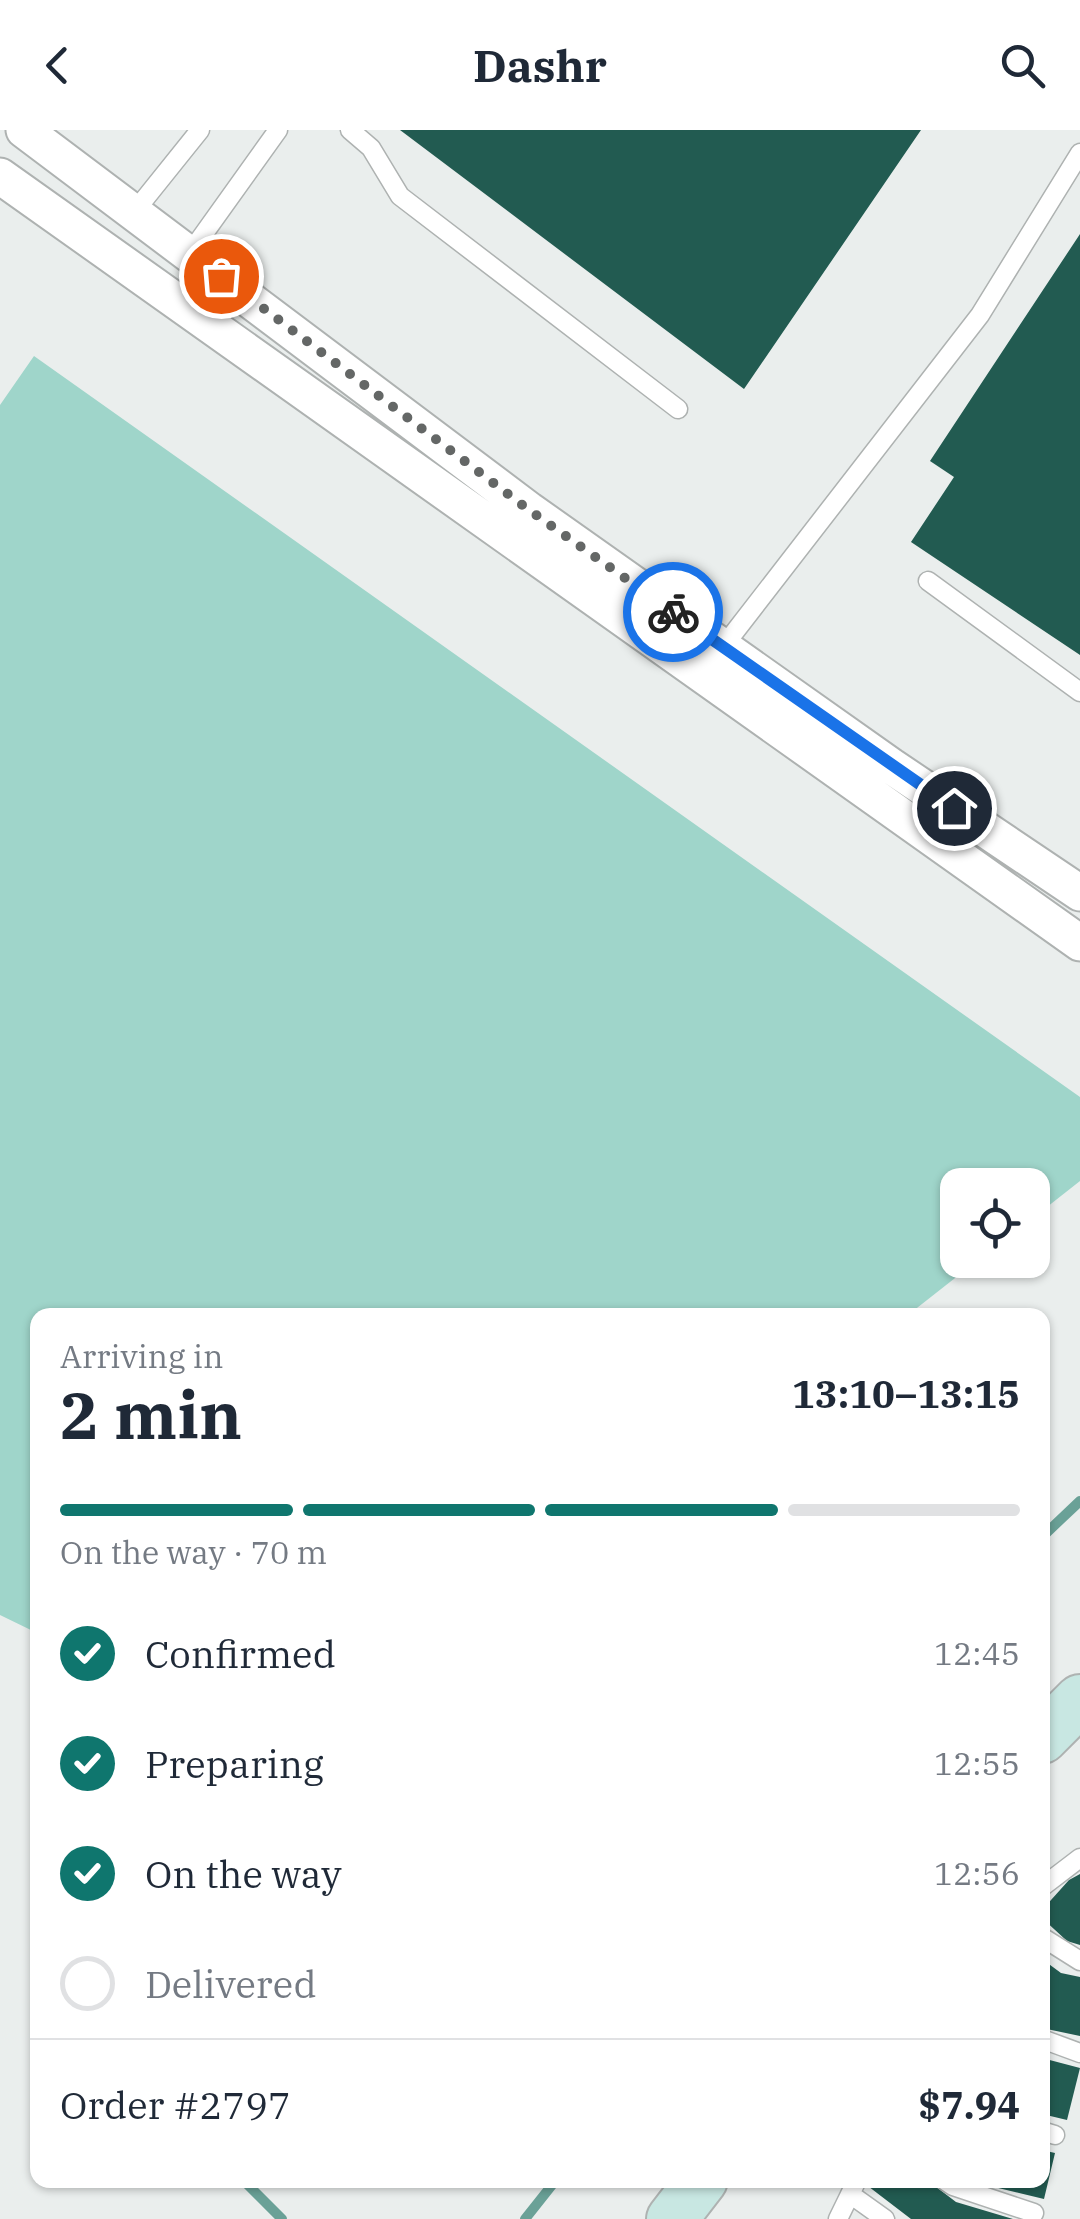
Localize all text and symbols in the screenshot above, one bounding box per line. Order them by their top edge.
text: Dashr [473,36,607,94]
icon: back [30,38,85,93]
icon: search [995,38,1050,93]
pin [179,234,264,319]
icon: bag [194,249,249,304]
courier [623,562,723,662]
icon: bike [646,585,701,640]
pin [912,766,997,851]
icon: home [927,781,982,836]
map controls [940,1168,1050,1278]
button: locate [940,1168,1050,1278]
text: Arriving in [60,1335,223,1377]
text: 13:10–13:15 [792,1369,1020,1418]
text: 2 min [60,1372,242,1457]
text: On the way · 70 m [60,1531,327,1573]
icon: check [60,1626,115,1681]
text: Confirmed [145,1629,336,1678]
text: 12:45 [934,1632,1020,1674]
icon: check [60,1736,115,1791]
text: Preparing [145,1739,324,1788]
text: 12:55 [934,1742,1020,1784]
icon: check [60,1846,115,1901]
text: On the way [145,1849,342,1898]
text: 12:56 [934,1852,1020,1894]
text: Delivered [145,1959,317,2008]
text: Order #2797 [60,2080,291,2129]
text: $7.94 [918,2080,1020,2129]

